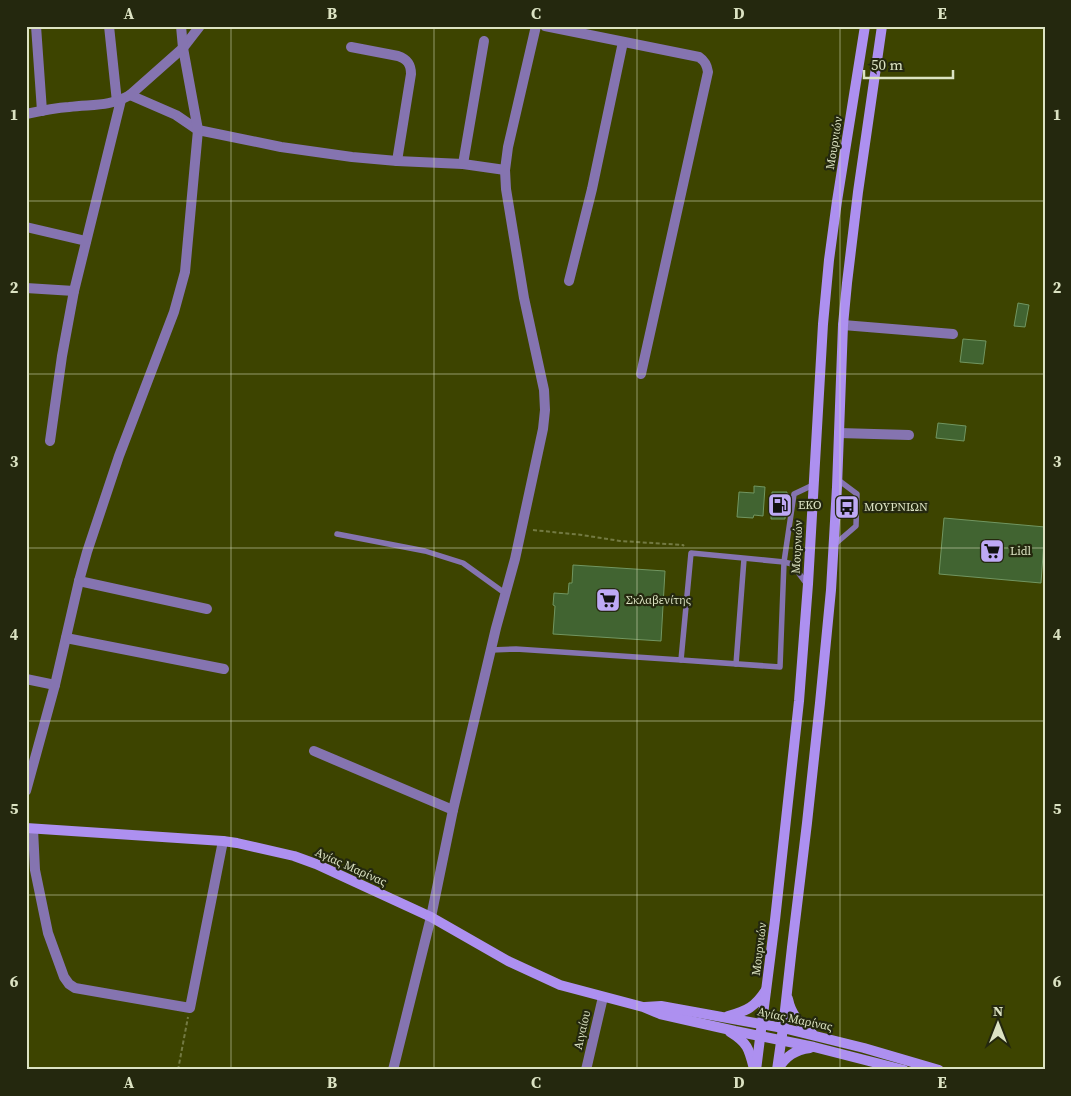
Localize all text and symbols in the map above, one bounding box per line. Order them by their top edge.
text: A [124,2,135,24]
text: B [327,2,338,24]
text: C [531,2,541,24]
text: D [733,2,745,24]
text: E [937,2,947,24]
scale bar [864,48,952,80]
text: 50 m [871,54,903,75]
text: 1 [10,103,18,125]
text: 1 [1053,103,1061,125]
street label: Μουρνιών [822,115,846,171]
text: 2 [10,276,19,298]
text: 2 [1053,276,1062,298]
text: 3 [10,450,19,472]
text: 3 [1053,450,1062,472]
fuel station icon: EKO [767,492,793,518]
bus stop icon: ΜΟΥΡΝΙΩΝ [834,494,860,520]
place label: EKO [798,497,821,513]
place label: ΜΟΥΡΝΙΩΝ [864,499,928,515]
street label: Μουρνιών [788,520,806,574]
supermarket icon: Lidl [979,538,1005,564]
place label: Lidl [1010,543,1032,559]
supermarket icon: Σκλαβενίτης [595,587,621,613]
place label: Σκλαβενίτης [626,592,692,608]
text: 4 [10,623,19,645]
text: 4 [1053,623,1062,645]
text: 5 [10,797,19,819]
text: 5 [1053,797,1062,819]
street label: Αγίας Μαρίνας [313,844,390,890]
street label: Μουρνιών [748,921,770,977]
text: 6 [10,970,19,992]
text: 6 [1053,970,1062,992]
north arrow [974,998,1024,1048]
text: N [993,1001,1003,1021]
street label: Αγίας Μαρίνας [756,1003,835,1035]
street label: Αιγαίου [570,1009,594,1051]
text: A [124,1071,135,1093]
text: B [327,1071,338,1093]
text: C [531,1071,541,1093]
text: D [733,1071,745,1093]
text: E [937,1071,947,1093]

